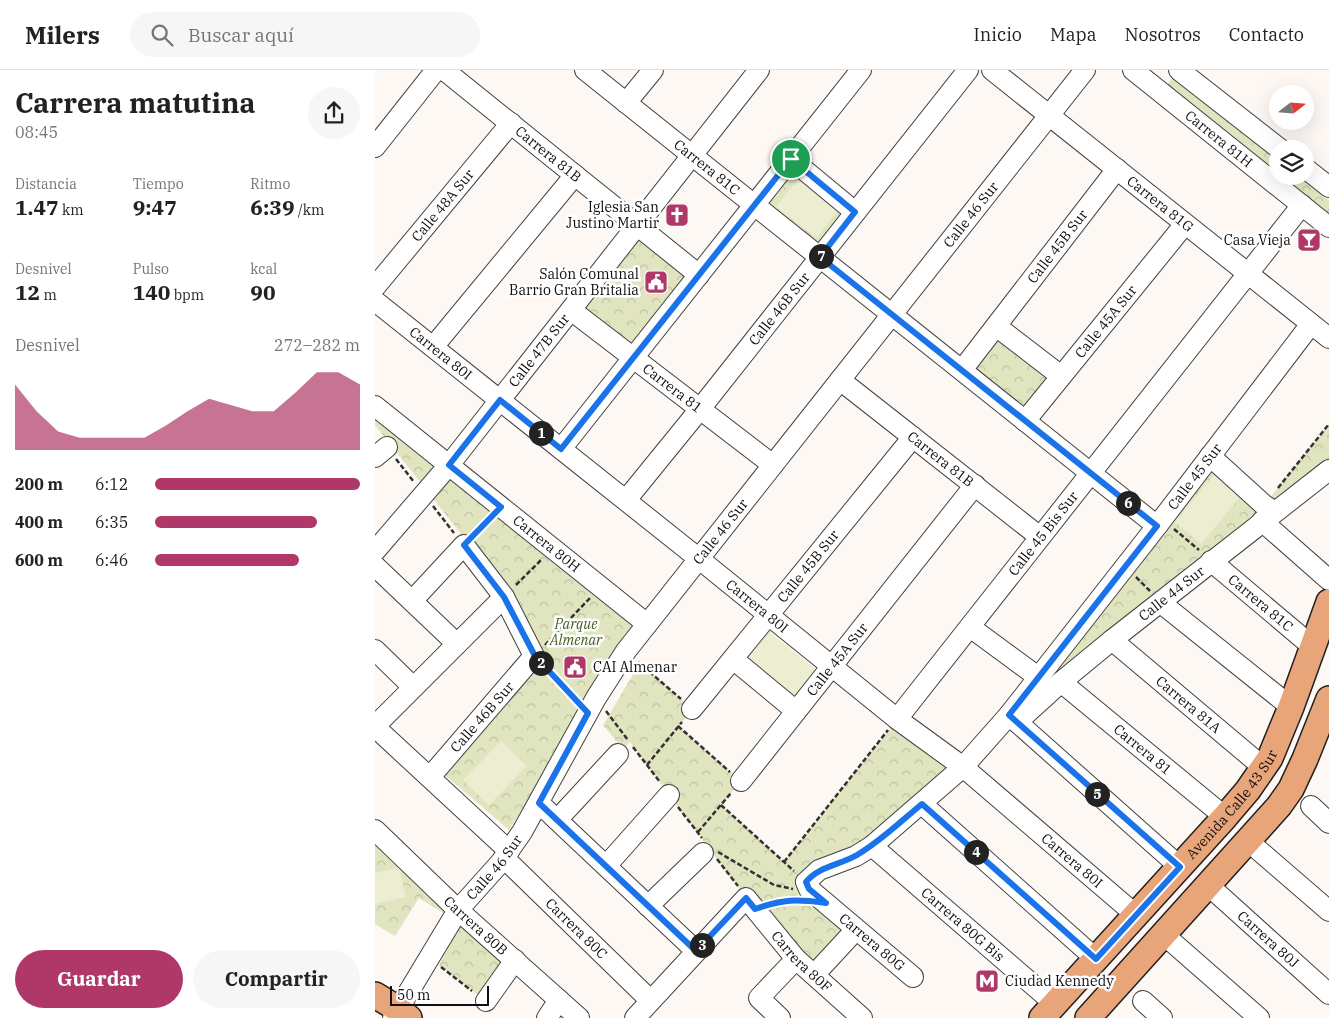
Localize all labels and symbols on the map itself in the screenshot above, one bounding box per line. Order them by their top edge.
north arrow [1269,85,1314,130]
street label: Carrera 81H [1181,106,1256,171]
street label: Carrera 81B [512,122,585,186]
street label: Carrera 81C [670,135,744,199]
pin [770,138,812,180]
street label: Calle 48A Sur [407,165,478,245]
street label: Carrera 81G [1123,172,1197,236]
street label: Calle 46 Sur [939,177,1003,251]
place label: Iglesia San Justino Martir [566,198,660,232]
church icon: Iglesia San Justino Martir [664,202,690,228]
street label: Calle 45B Sur [1023,205,1092,287]
bar icon: Casa Vieja [1296,227,1322,253]
place label: Casa Vieja [1224,231,1291,249]
pin: 7 [809,244,833,268]
place label: Salón Comunal Barrio Gran Britalia [509,265,639,299]
street label: Calle 46B Sur [745,268,814,349]
public building icon: Salón Comunal Barrio Gran Britalia [643,269,669,295]
street label: Calle 45A Sur [1071,281,1141,362]
street label: Calle 47B Sur [505,310,574,391]
street label: Carrera 80I [406,323,476,384]
street label: Carrera 81 [639,359,706,417]
pin: 1 [529,420,553,446]
street label: Carrera 81B [904,427,978,491]
street label: Calle 45 Sur [1164,439,1226,514]
street label: Calle 45 Bis Sur [1004,487,1082,580]
pin: 6 [1115,490,1141,516]
street label: Calle 46 Sur [689,495,752,568]
street label: Carrera 80H [509,511,584,576]
street label: Calle 45B Sur [773,526,843,606]
street label: Calle 44 Sur [1135,562,1209,625]
street label: Carrera 81C [1224,570,1297,635]
street label: Carrera 80I [722,575,792,637]
park label: Parque Almenar [549,615,603,649]
street label: Calle 45A Sur [803,618,872,700]
pin: 2 [529,650,553,676]
public building icon: CAI Almenar [562,654,588,680]
place label: CAI Almenar [593,658,678,676]
street label: Carrera 81A [1152,672,1225,737]
street label: Calle 46B Sur [446,677,518,756]
street label: Carrera 81 [1110,720,1176,779]
street label: Avenida Calle 43 Sur [1182,747,1282,863]
pin: 5 [1085,782,1109,806]
street label: Carrera 80I [1038,829,1107,892]
street label: Calle 46 Sur [462,831,527,904]
pin: 4 [963,840,989,864]
street label: Carrera 80G Bis [917,883,1008,965]
street label: Carrera 80B [440,892,511,959]
street label: Carrera 80C [542,894,611,963]
street label: Carrera 80J [1234,907,1303,972]
street label: Carrera 80G [835,909,909,975]
street label: Carrera 80F [768,927,836,996]
pin: 3 [689,932,715,958]
metro station icon: Ciudad Kennedy [974,968,1000,994]
place label: Ciudad Kennedy [1005,972,1114,990]
scale bar [390,983,489,1006]

